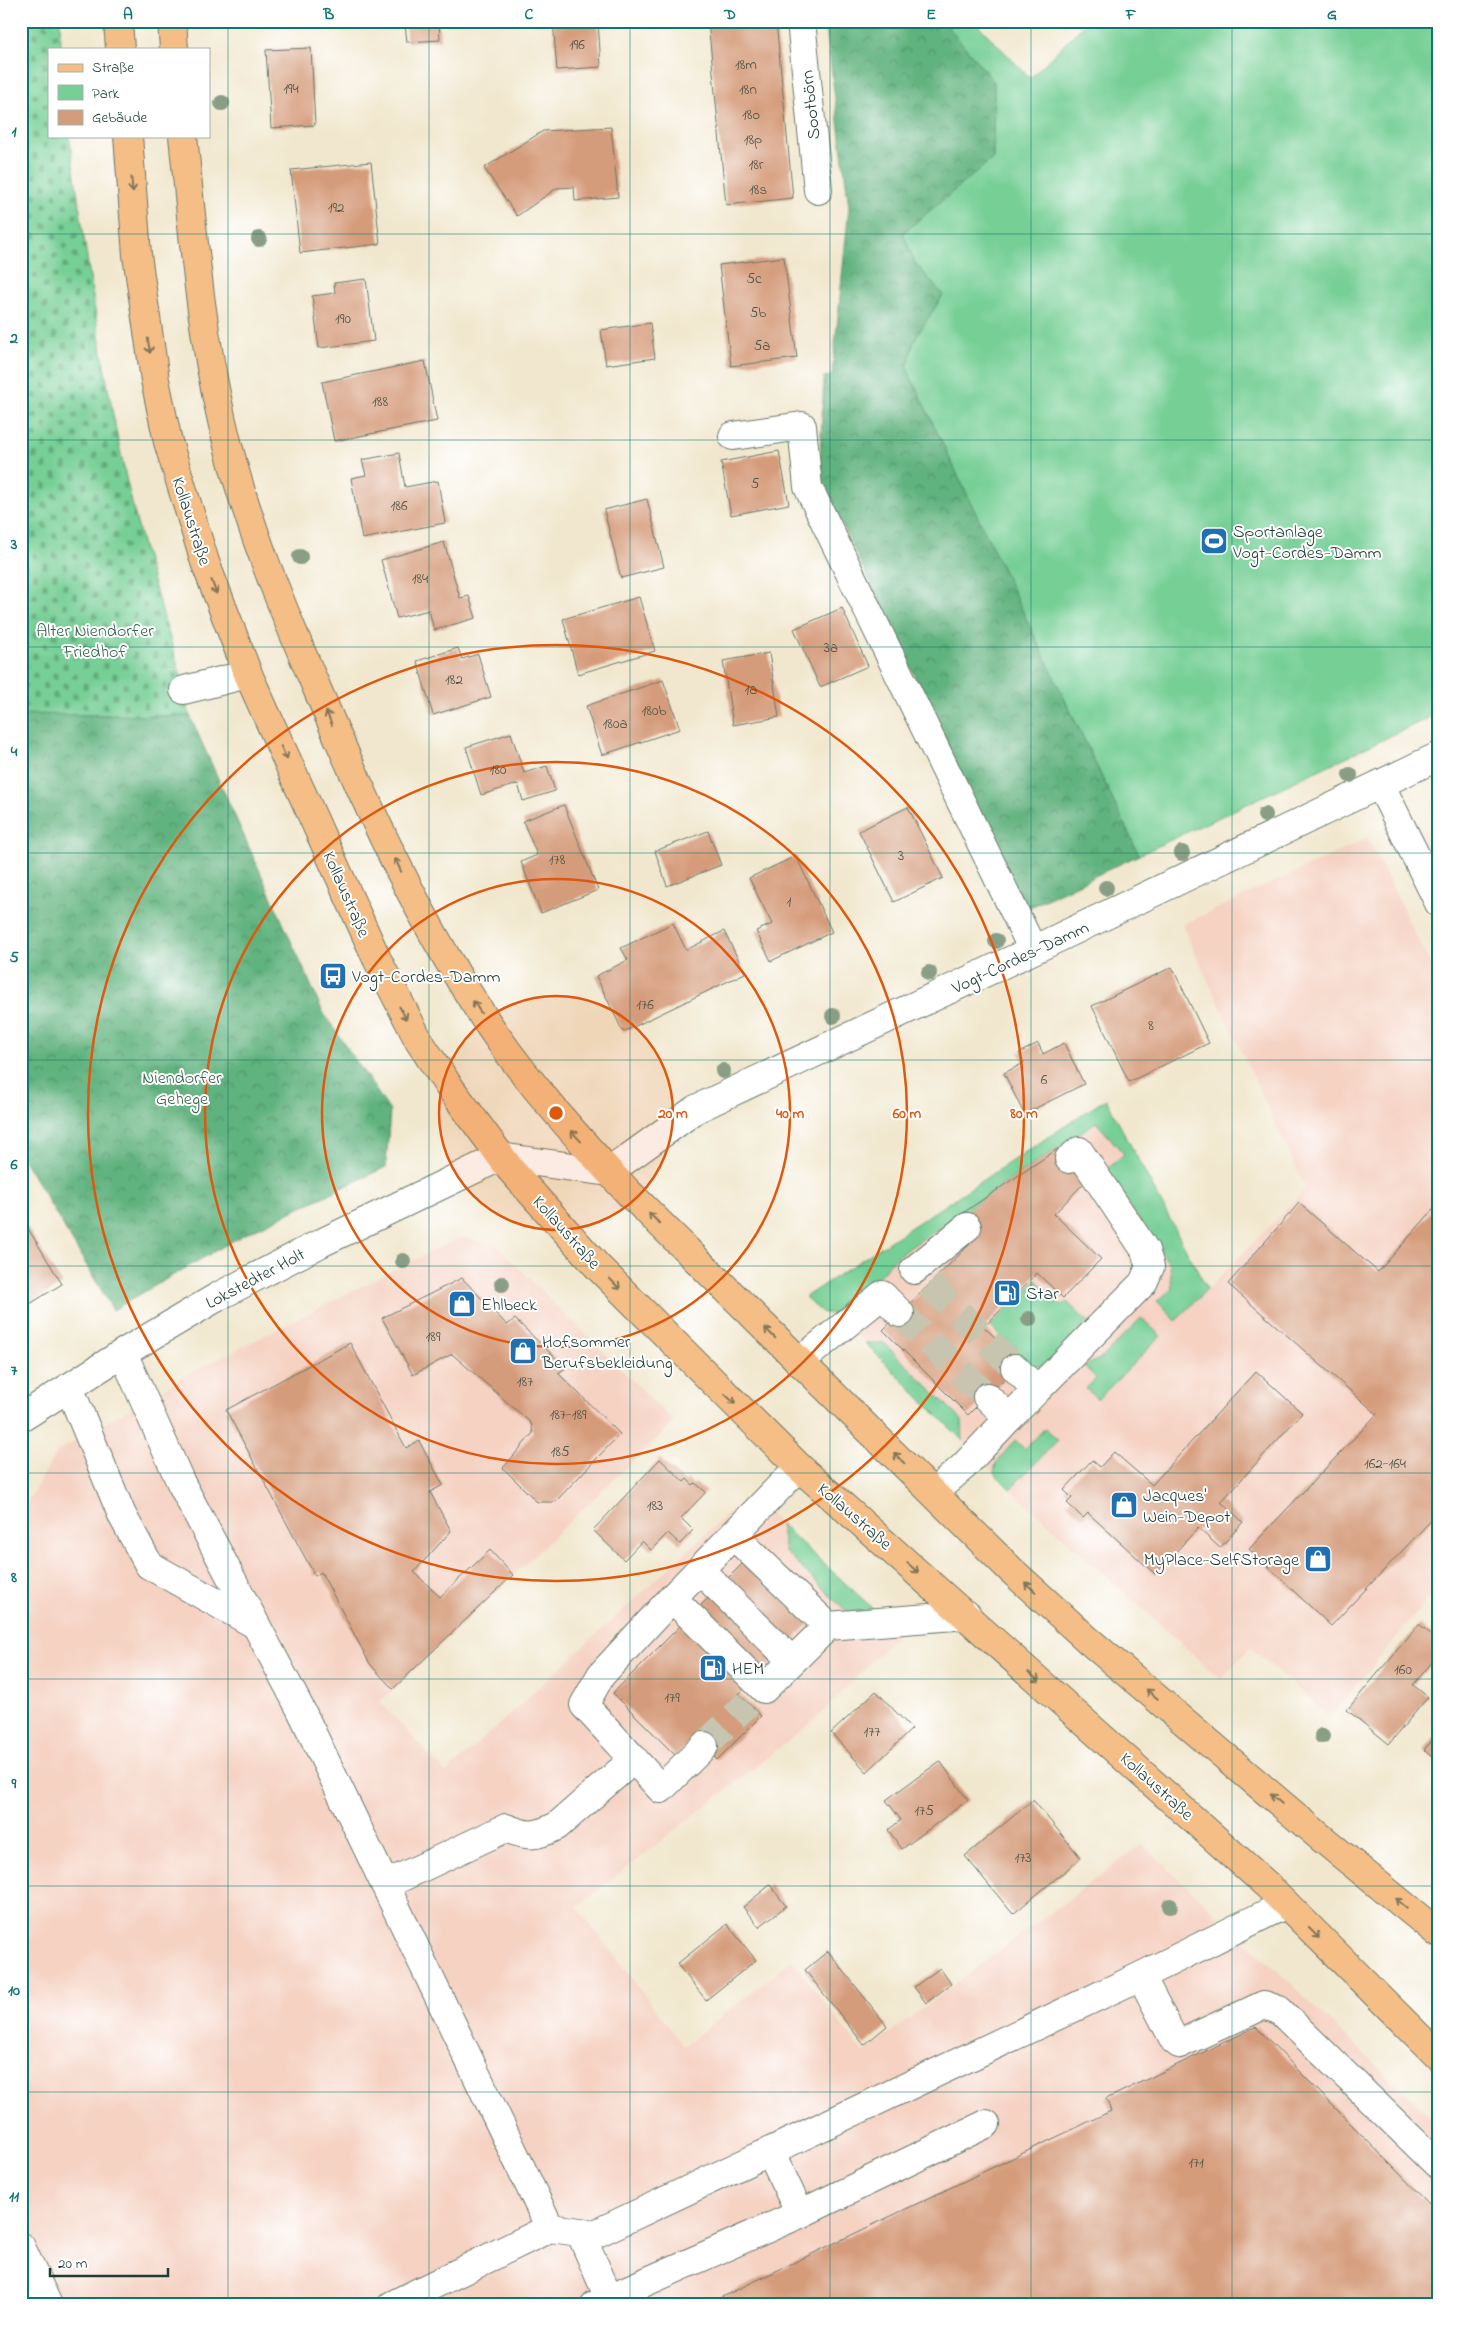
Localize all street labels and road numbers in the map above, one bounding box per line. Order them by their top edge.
street label: Sootbörn [795,69,829,141]
street label: Kollaustraße [164,474,217,570]
street label: Kollaustraße [315,848,376,943]
street label: Vogt-Cordes-Damm [947,916,1094,1003]
street label: Kollaustraße [525,1191,606,1277]
street label: Lokstedter Holt [202,1243,310,1317]
street label: Kollaustraße [811,1478,897,1558]
street label: Kollaustraße [1113,1747,1199,1828]

